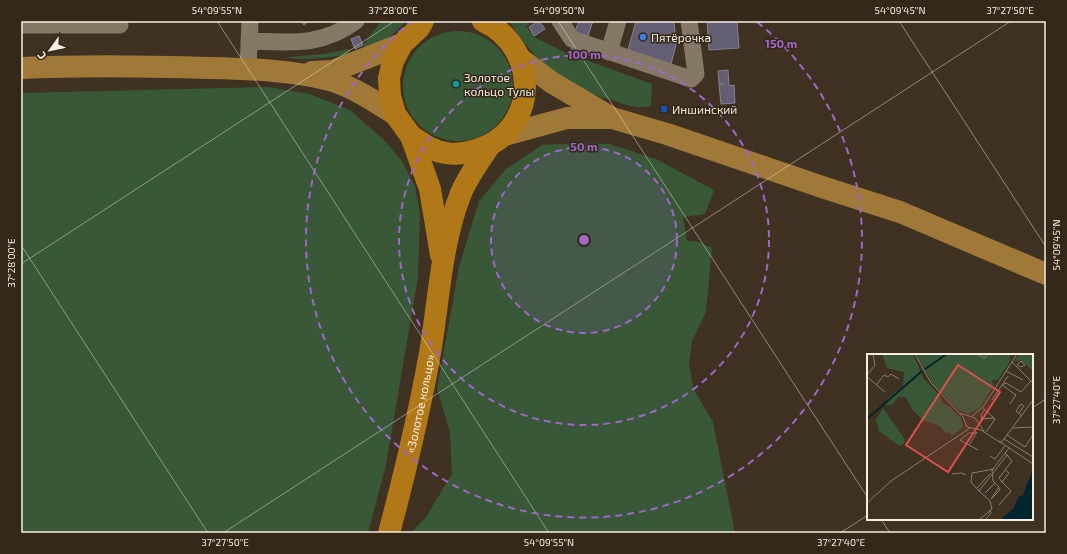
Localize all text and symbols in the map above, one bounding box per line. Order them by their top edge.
text: 54°09'55"N [192,4,242,16]
text: 37°28'00"E [368,4,418,16]
text: 54°09'50"N [534,4,584,16]
text: 54°09'45"N [875,4,925,16]
text: 37°27'50"E [986,4,1034,16]
north arrow [30,30,70,70]
place label: Пятёрочка [651,30,711,44]
marker: Пятёрочка [638,32,648,42]
text: 150 m [765,36,797,50]
text: 100 m [567,47,601,61]
text: С [34,49,48,62]
place label: Золотое кольцо Тулы [464,70,534,99]
marker: Золотое кольцо Тулы [451,79,461,89]
place label: Иншинский [672,102,737,116]
marker: Иншинский [659,104,669,114]
text: 50 m [570,139,598,153]
text: 54°09'45"N [1050,220,1062,270]
centre of rings [577,233,591,247]
text: 37°28'00"E [5,238,17,288]
street label: «Золотое кольцо» [402,353,437,454]
inset map [867,354,1033,520]
text: 37°27'40"E [1050,375,1062,424]
text: 37°27'50"E [201,536,249,548]
text: 54°09'55"N [524,536,574,548]
text: 37°27'40"E [817,536,866,548]

